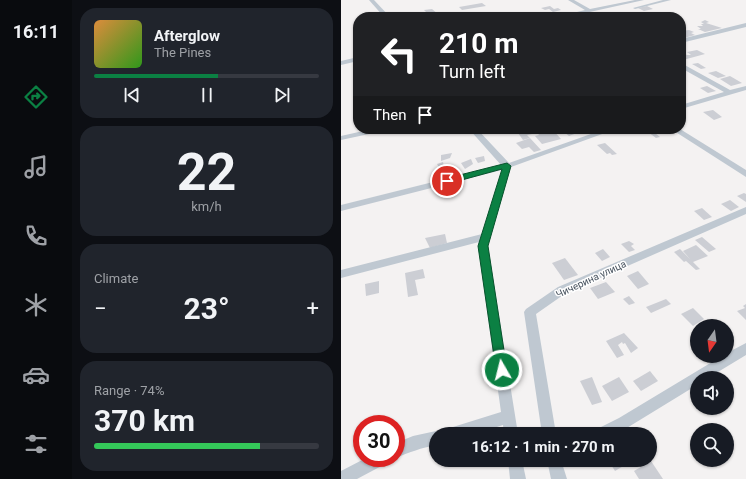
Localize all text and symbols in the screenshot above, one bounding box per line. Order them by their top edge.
text: 16:11 [13,21,59,42]
text: Afterglow [154,27,220,45]
text: 210 m [439,27,518,60]
icon: left [373,28,425,80]
text: The Pines [154,45,211,60]
text: Turn left [439,61,505,82]
icon: directions [22,83,50,111]
icon: previous [121,84,143,106]
icon: pause [196,84,218,106]
icon: next [271,84,293,106]
icon: arrive [414,104,436,126]
text: Then [373,106,406,124]
text: 22 [177,142,236,203]
icon: music [22,153,50,181]
pin [430,164,464,198]
icon: arrive [436,170,458,192]
text: km/h [191,199,222,214]
icon: phone [22,222,50,250]
street label: Чичерина улица [554,258,628,300]
text: Climate [94,271,138,286]
icon: climate [22,291,50,319]
text: 23° [183,291,230,326]
text: − [94,296,107,321]
text: + [307,296,319,321]
north arrow [690,319,734,363]
map controls [690,319,734,467]
position arrow [481,349,523,391]
icon: car [22,361,50,389]
button: sound [690,371,734,415]
text: Range · 74% [94,383,164,398]
text: 370 km [94,403,195,438]
speed limit sign: 30 [353,415,405,467]
button: search [690,423,734,467]
icon: filters [22,430,50,458]
text: 16:12 · 1 min · 270 m [472,438,614,456]

